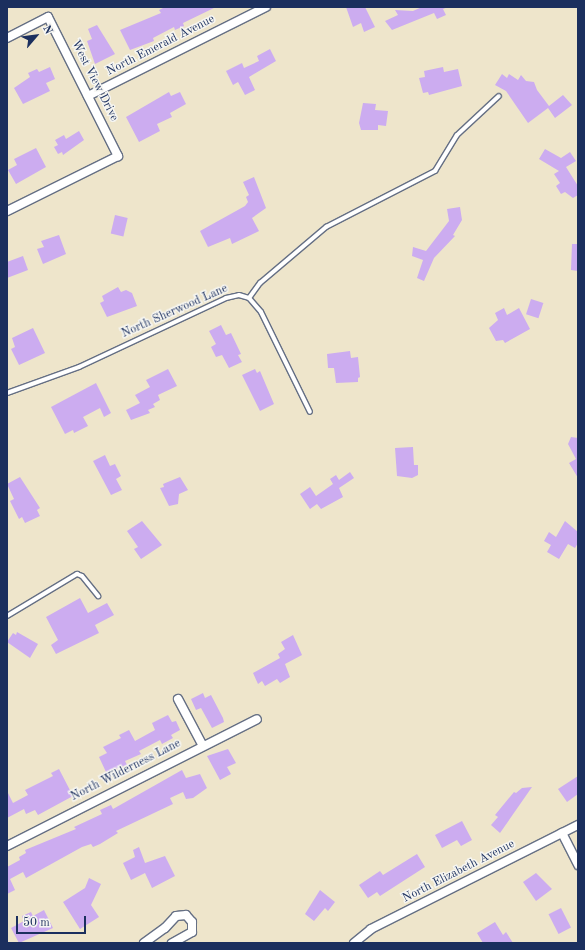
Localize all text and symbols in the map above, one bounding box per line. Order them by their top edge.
street label: North Emerald Avenue [105,12,217,80]
north arrow [16,16,56,56]
text: N [40,24,54,36]
street label: West View Drive [67,38,121,124]
street label: North Sherwood Lane [120,282,230,342]
street label: North Wilderness Lane [69,737,183,805]
street label: North Elizabeth Avenue [400,837,518,907]
scale bar [18,908,88,934]
text: 50 m [23,917,50,929]

